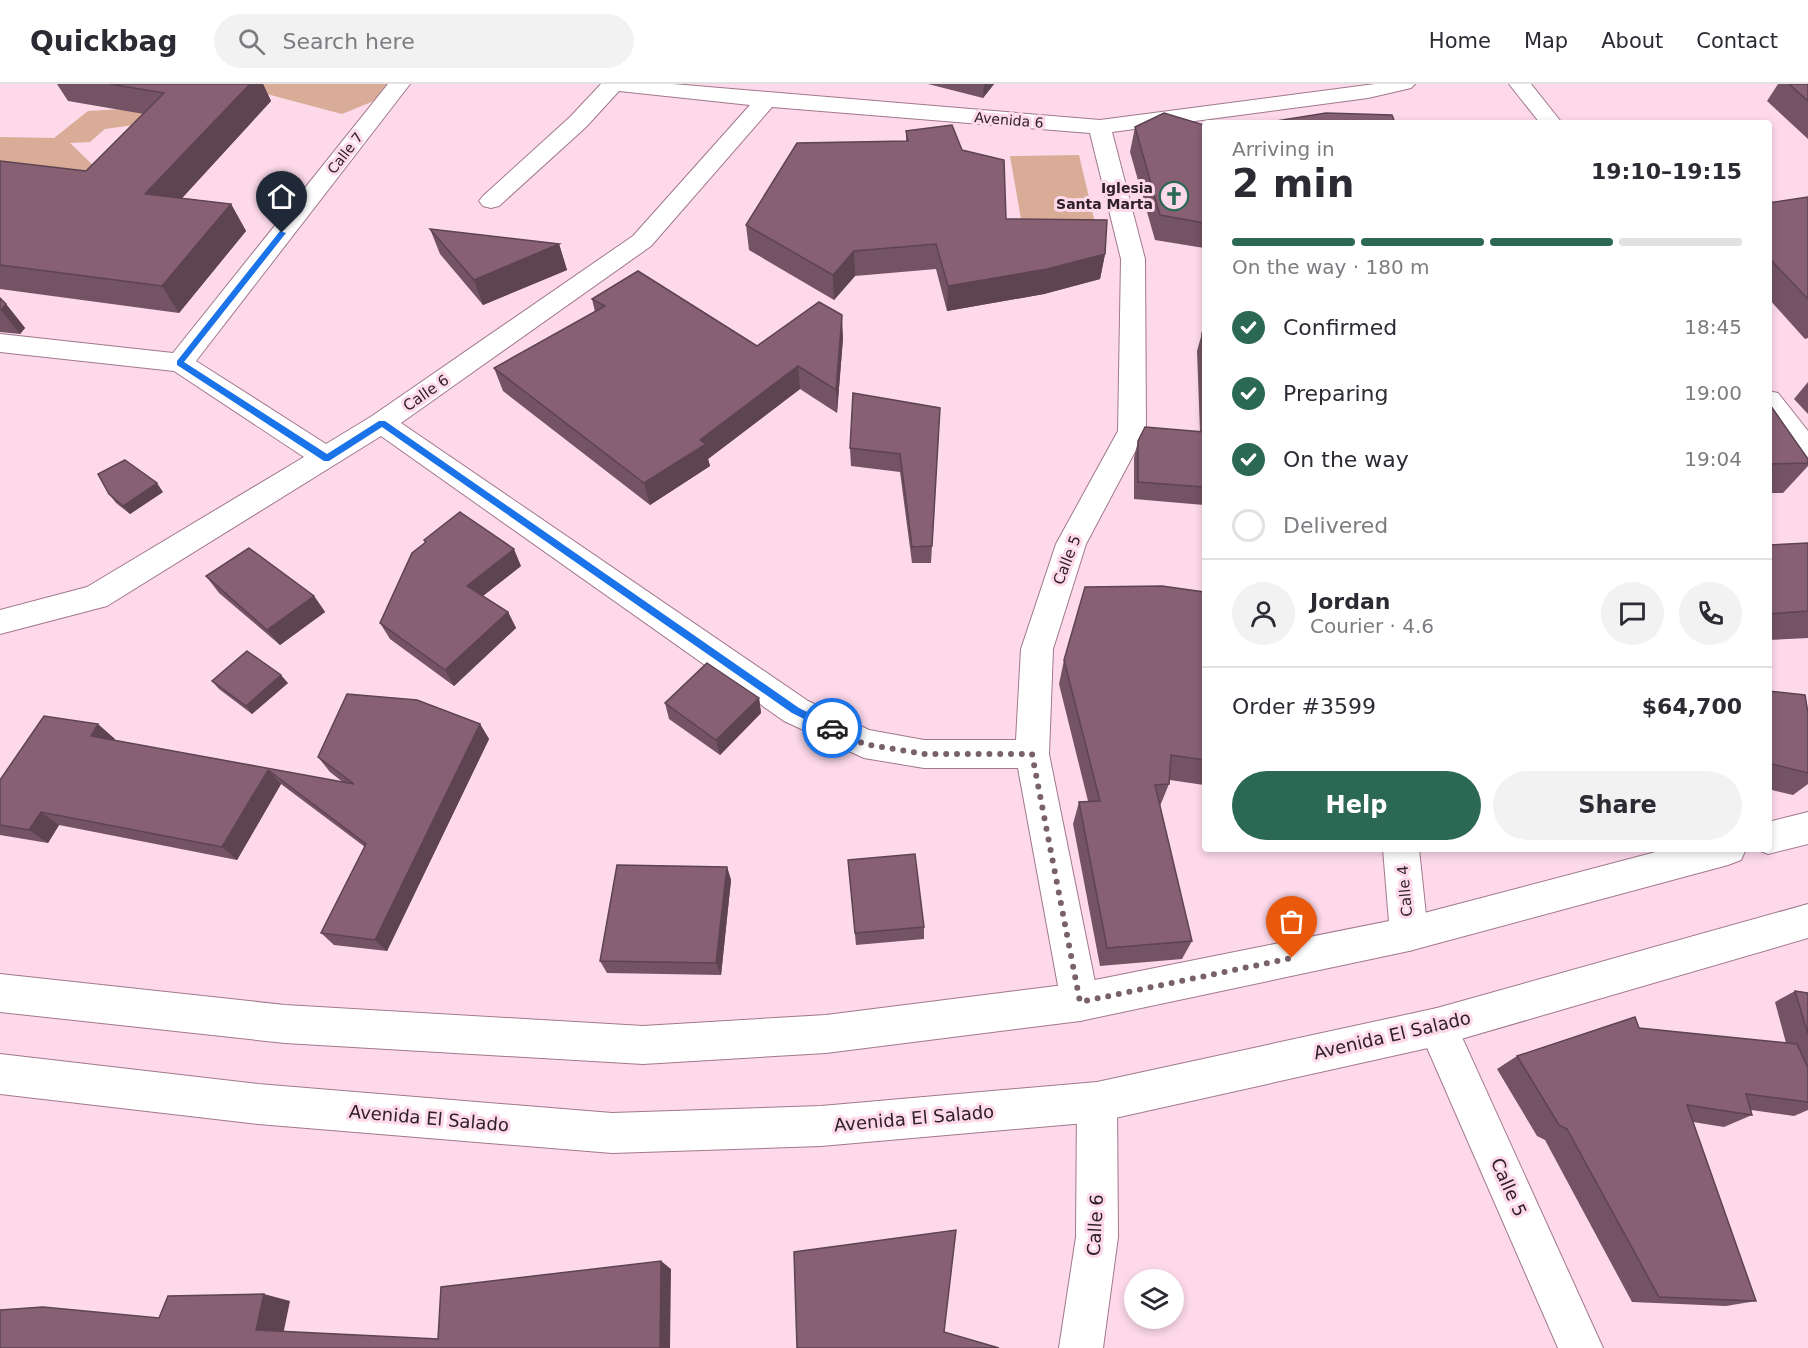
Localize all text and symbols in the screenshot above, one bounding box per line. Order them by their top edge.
search box [214,14,634,68]
text: Quickbag [30,25,178,58]
icon: search [235,25,268,58]
text: Search here [283,29,415,54]
text: Home [1429,29,1491,53]
text: Map [1524,29,1568,53]
text: About [1601,29,1663,53]
text: Contact [1696,29,1778,53]
street label: Avenida 6 [974,109,1044,131]
street label: Calle 7 [324,129,366,177]
text: Arriving in [1232,137,1335,161]
text: 19:10–19:15 [1591,159,1742,184]
text: 2 min [1232,161,1354,206]
pin [256,171,307,233]
icon: home [265,180,298,213]
place label: Iglesia Santa Marta [1056,180,1153,212]
church icon: Iglesia Santa Marta [1158,180,1190,212]
text: On the way · 180 m [1232,255,1430,279]
icon: check [1232,311,1265,344]
text: Confirmed [1283,315,1397,340]
text: 18:45 [1684,315,1742,339]
street label: Calle 6 [400,371,452,415]
icon: check [1232,377,1265,410]
text: Preparing [1283,381,1389,406]
text: 19:00 [1684,381,1742,405]
icon: check [1232,443,1265,476]
text: On the way [1283,447,1409,472]
text: 19:04 [1684,447,1742,471]
text: Delivered [1283,513,1388,538]
street label: Calle 5 [1049,533,1085,587]
button: person [1232,582,1295,645]
button: chat [1601,582,1664,645]
button: phone [1679,582,1742,645]
text: Jordan [1310,589,1390,614]
text: Courier · 4.6 [1310,614,1434,638]
text: Order #3599 [1232,694,1376,719]
text: $64,700 [1642,694,1742,719]
courier [802,698,862,758]
icon: car [816,712,849,745]
button: Help [1232,771,1481,840]
button: Share [1493,771,1742,840]
street label: Calle 4 [1394,865,1416,917]
pin [1266,896,1317,958]
icon: bag [1275,905,1308,938]
street label: Avenida El Salado [1311,1007,1473,1063]
street label: Avenida El Salado [348,1101,510,1135]
street label: Avenida El Salado [833,1101,995,1135]
street label: Calle 5 [1487,1154,1531,1220]
street label: Calle 6 [1083,1194,1107,1256]
map controls [1124,1269,1184,1329]
button: layers [1124,1269,1184,1329]

